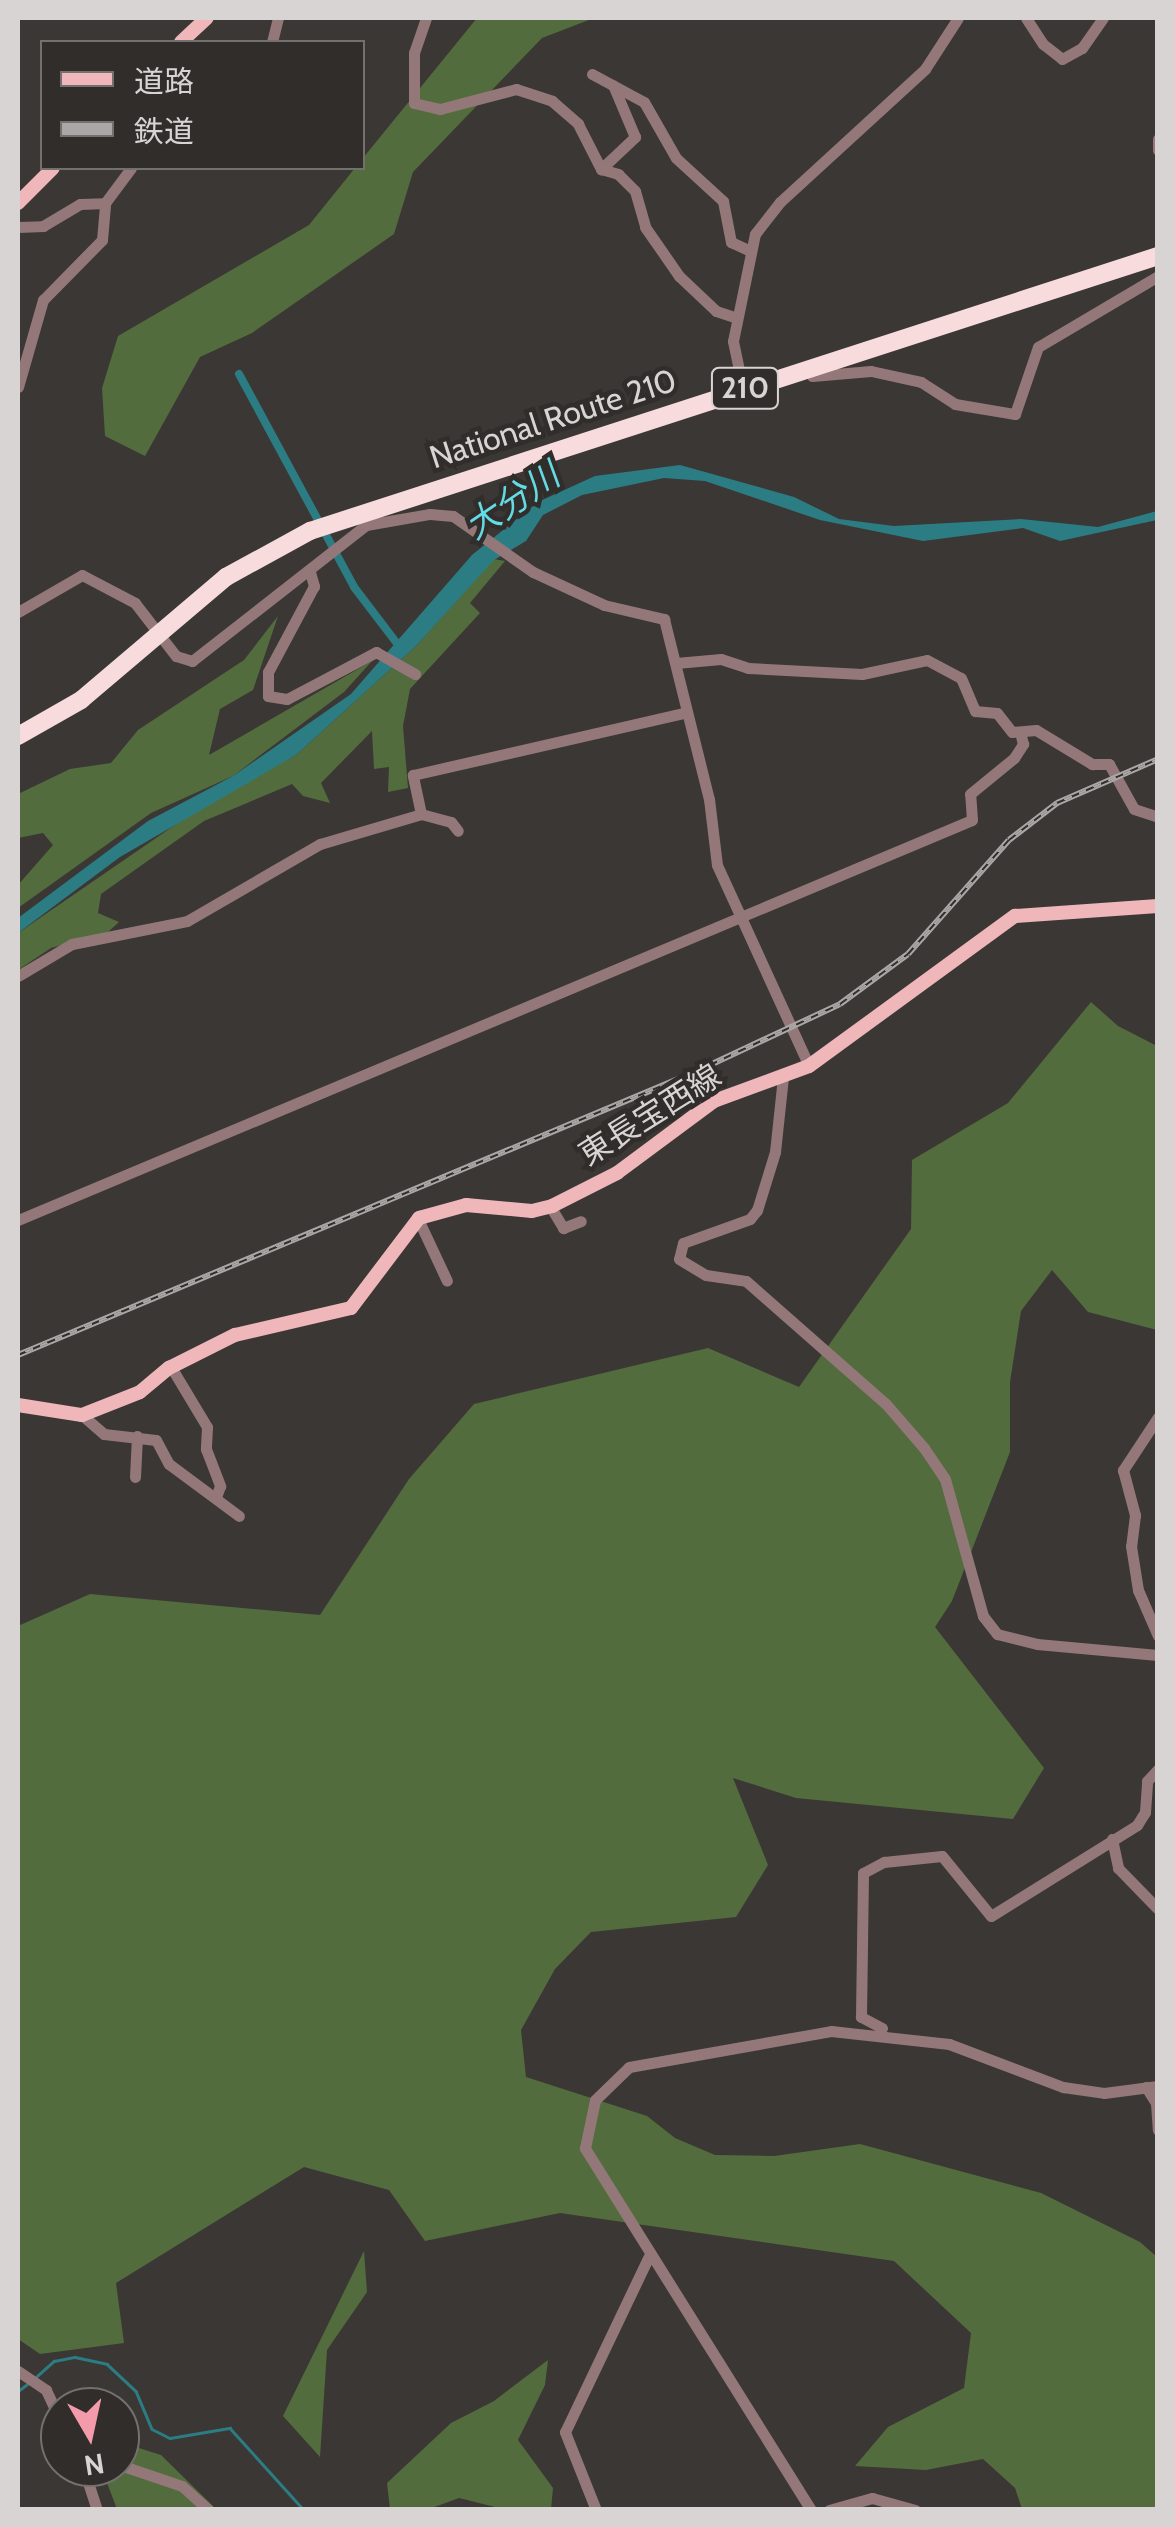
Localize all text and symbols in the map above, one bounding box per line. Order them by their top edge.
legend [40,40,365,170]
text: 道路 [134,63,194,100]
text: 鉄道 [134,113,194,150]
street label: National Route 210 [425,361,681,477]
road number: 210 [710,363,780,413]
water label: 大分川 [457,454,567,548]
street label: 東長宝西線 [572,1056,728,1174]
north arrow [40,2387,140,2487]
text: N [82,2446,107,2483]

